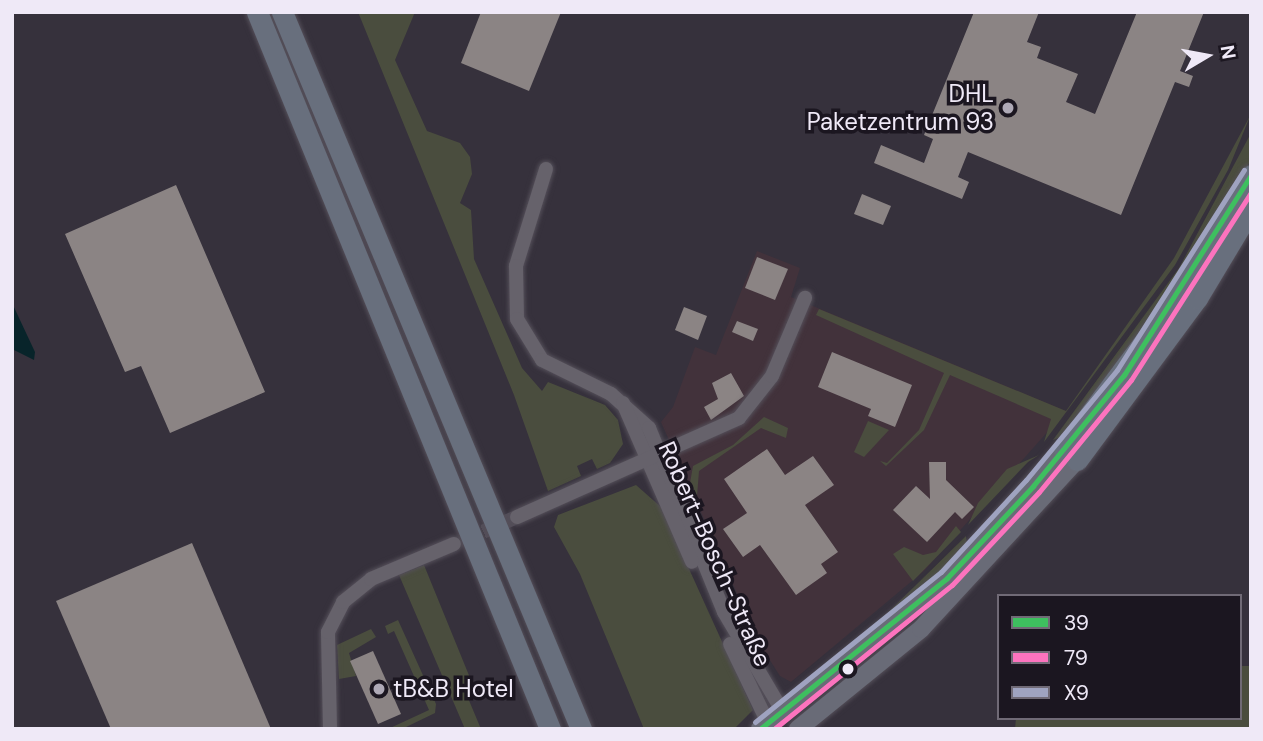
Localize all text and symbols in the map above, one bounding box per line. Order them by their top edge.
north arrow [1172,21,1242,91]
text: N [1215,43,1242,61]
place label: DHL Paketzentrum 93 [807,80,994,136]
marker: DHL Paketzentrum 93 [1000,100,1016,116]
street label: Robert-Bosch-Straße [652,437,778,671]
legend [997,594,1242,720]
text: 39 [1064,609,1089,637]
text: 79 [1064,644,1088,672]
unlabelled marker [841,662,855,676]
place label: tB&B Hotel [393,675,514,703]
text: X9 [1064,679,1089,707]
marker: tB&B Hotel [371,681,387,697]

